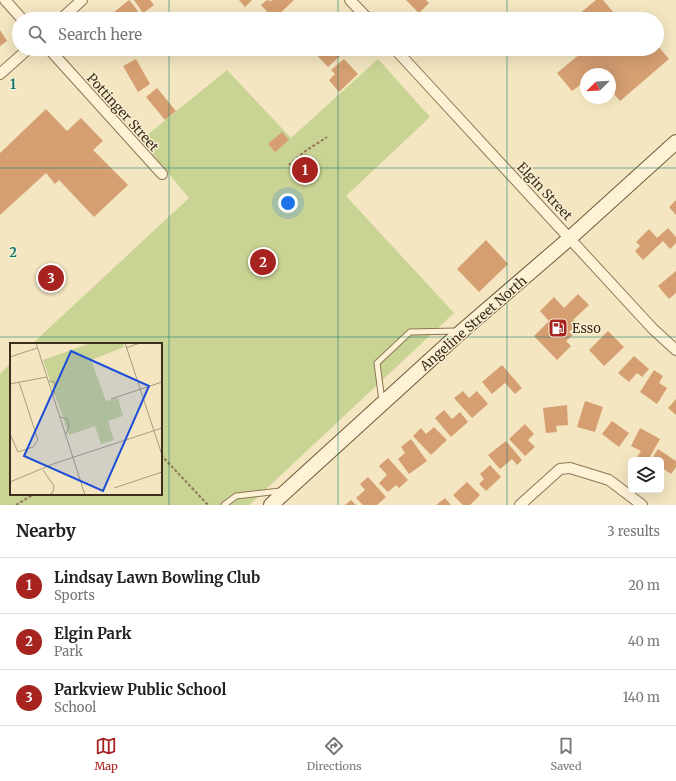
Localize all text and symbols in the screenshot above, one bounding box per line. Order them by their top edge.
search box [12,12,664,56]
icon: search [26,23,48,45]
text: Search here [58,25,142,44]
north arrow [580,68,616,104]
street label: Pottinger Street [83,70,162,155]
text: 1 [10,76,16,93]
pin: 1 [292,155,318,185]
street label: Elgin Street [513,159,576,224]
your location [278,193,298,213]
text: 2 [9,244,17,261]
pin: 2 [250,247,276,277]
pin: 3 [38,263,64,293]
street label: Angeline Street North [416,272,531,375]
fuel station icon: Esso [547,317,569,339]
place label: Esso [572,320,601,337]
inset map [10,343,162,495]
map controls [628,457,664,493]
button: layers [628,457,664,493]
text: Nearby [16,520,76,542]
text: 3 results [607,523,660,540]
text: Lindsay Lawn Bowling Club [54,568,260,587]
text: 1 [26,577,32,594]
text: 20 m [628,577,660,594]
text: Sports [54,587,95,604]
text: Elgin Park [54,624,131,643]
text: 2 [25,633,33,650]
text: 40 m [628,633,660,650]
text: Park [54,643,83,660]
text: Parkview Public School [54,680,226,699]
text: 3 [25,689,33,706]
text: 140 m [623,689,660,706]
text: School [54,699,96,716]
tab: Map [94,735,118,773]
tab: Directions [307,735,362,773]
tab: Saved [550,735,582,773]

